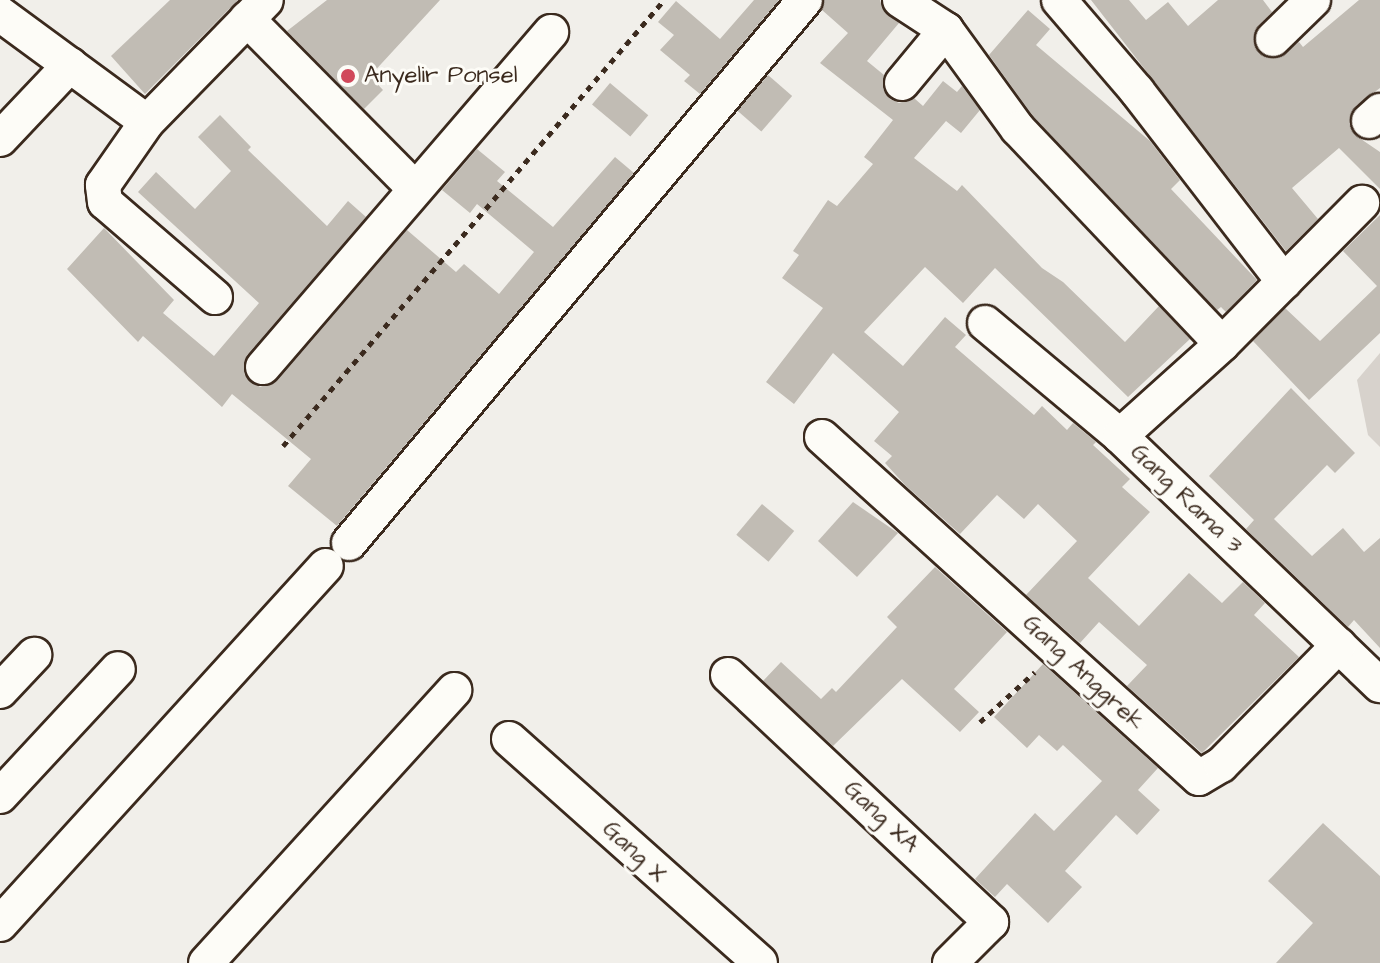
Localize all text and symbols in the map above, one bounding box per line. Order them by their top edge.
place label: Anyelir Ponsel [364,62,517,90]
marker: Anyelir Ponsel [339,67,357,85]
street label: Gang Rama 3 [1124,438,1248,560]
street label: Gang Anggrek [1016,609,1150,737]
street label: Gang XA [837,775,925,859]
street label: Gang X [596,815,672,889]

